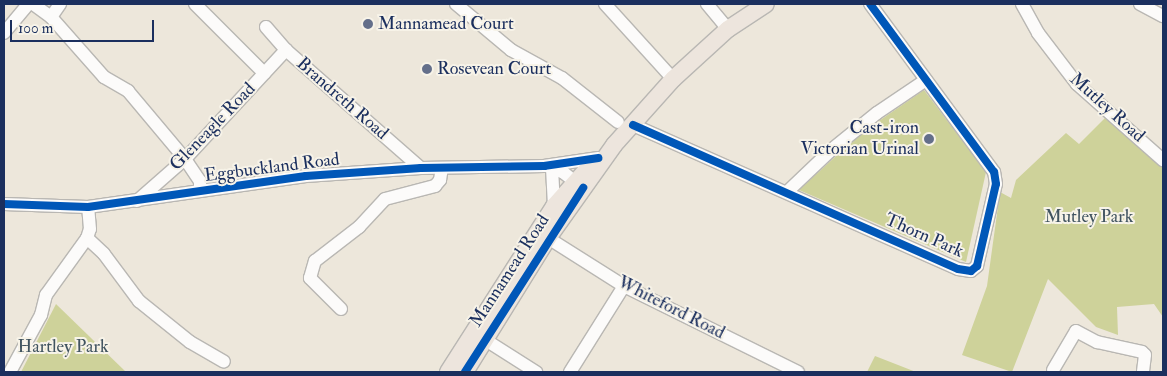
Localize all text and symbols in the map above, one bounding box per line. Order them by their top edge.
scale bar [12,10,156,42]
place label: Mannamead Court [378,13,514,35]
marker: Mannamead Court [362,18,374,30]
text: 100 m [18,19,53,38]
street label: Brandreth Road [292,53,392,145]
place label: Rosevean Court [437,58,551,80]
marker: Rosevean Court [421,63,433,75]
street label: Mutley Road [1065,69,1149,147]
street label: Gleneagle Road [166,79,260,175]
place label: Cast-iron Victorian Urinal [801,118,919,160]
marker: Cast-iron Victorian Urinal [923,133,935,145]
street label: Eggbuckland Road [203,149,341,187]
park label: Mutley Park [1045,206,1133,228]
street label: Thorn Park [881,209,967,263]
street label: Mannamead Road [466,211,554,331]
street label: Whiteford Road [614,272,728,344]
park label: Hartley Park [17,336,109,358]

